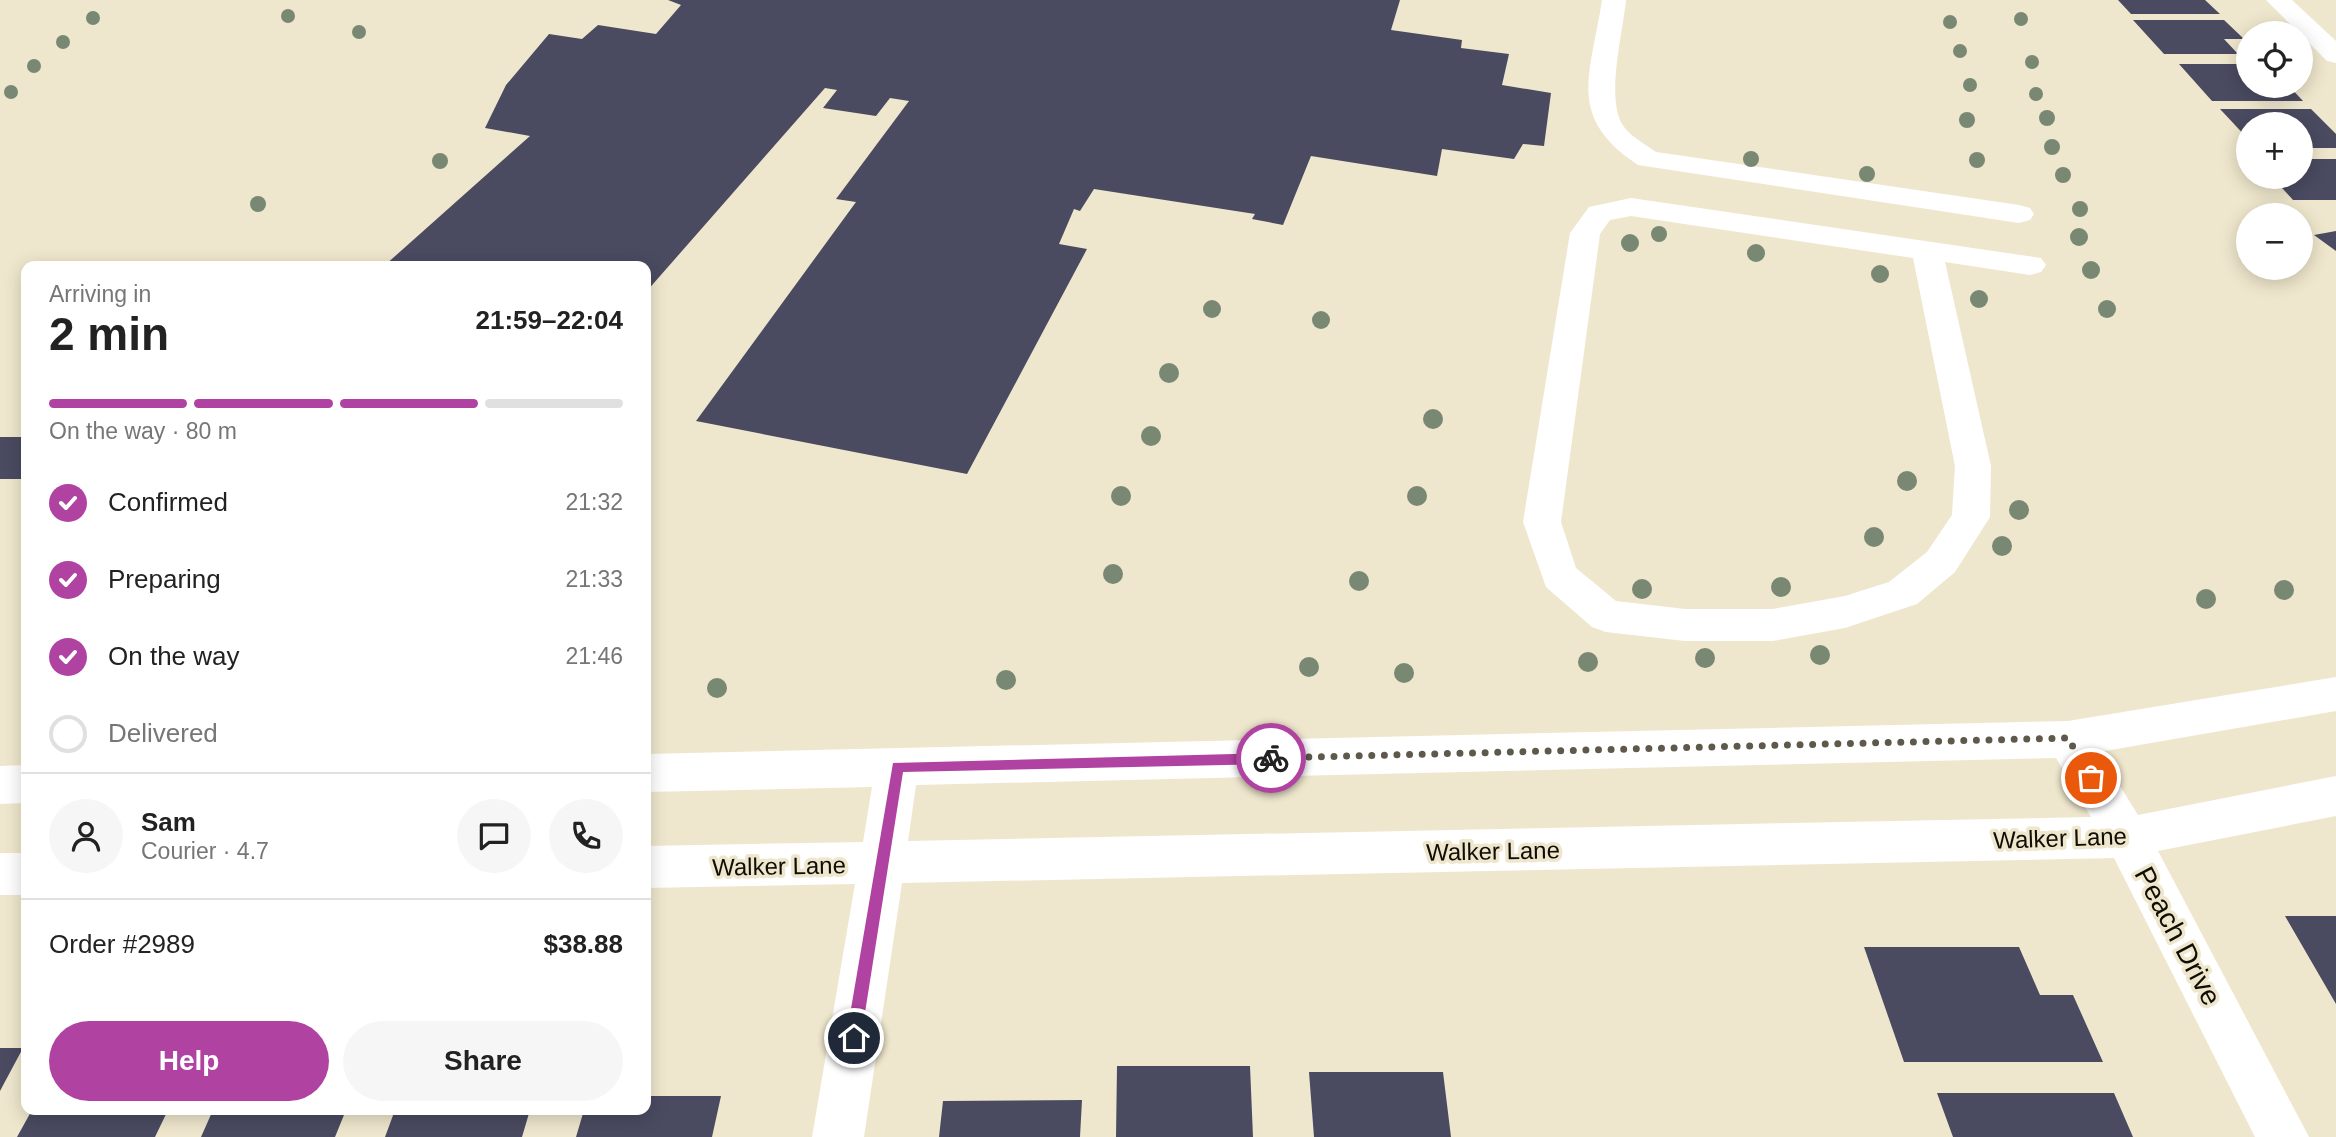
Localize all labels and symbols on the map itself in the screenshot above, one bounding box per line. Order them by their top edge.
courier [1236,723,1306,793]
pin [2061,748,2121,808]
street label: Walker Lane [1993,822,2127,854]
street label: Walker Lane [1426,836,1560,866]
street label: Walker Lane [712,851,846,881]
street label: Peach Drive [2129,861,2227,1011]
pin [824,1008,884,1068]

